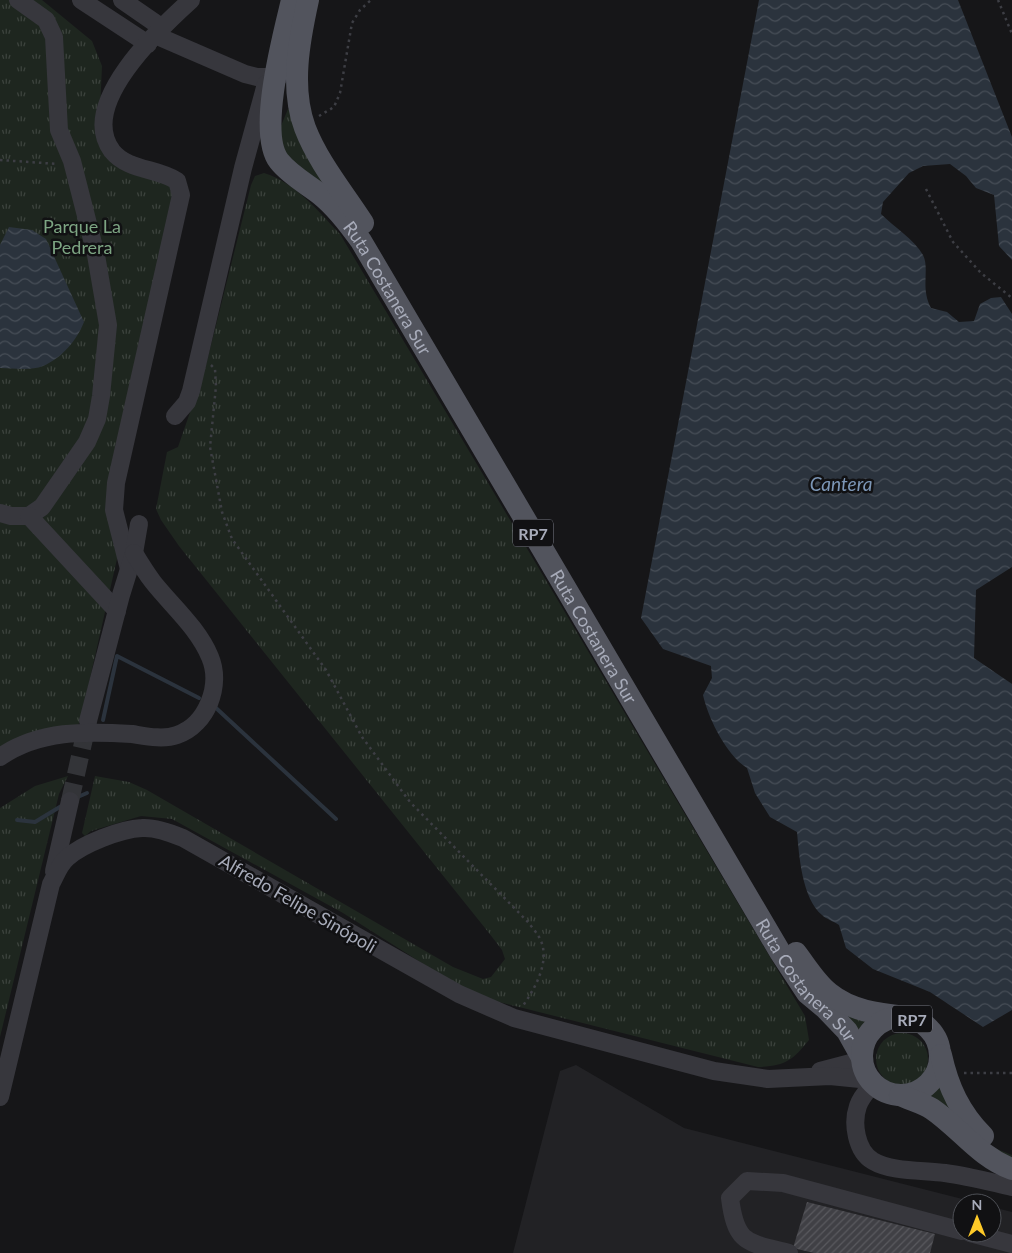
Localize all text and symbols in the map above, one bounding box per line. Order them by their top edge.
park label: Parque La Pedrera [43,215,121,258]
street label: Ruta Costanera Sur [339,217,437,359]
water label: Cantera [810,472,872,495]
road number: RP7 [513,520,553,546]
street label: Ruta Costanera Sur [546,565,642,708]
street label: Alfredo Felipe Sinópoli [215,849,381,957]
street label: Ruta Costanera Sur [752,914,862,1046]
road number: RP7 [892,1006,932,1032]
north arrow [952,1193,1002,1243]
text: N [972,1196,982,1213]

